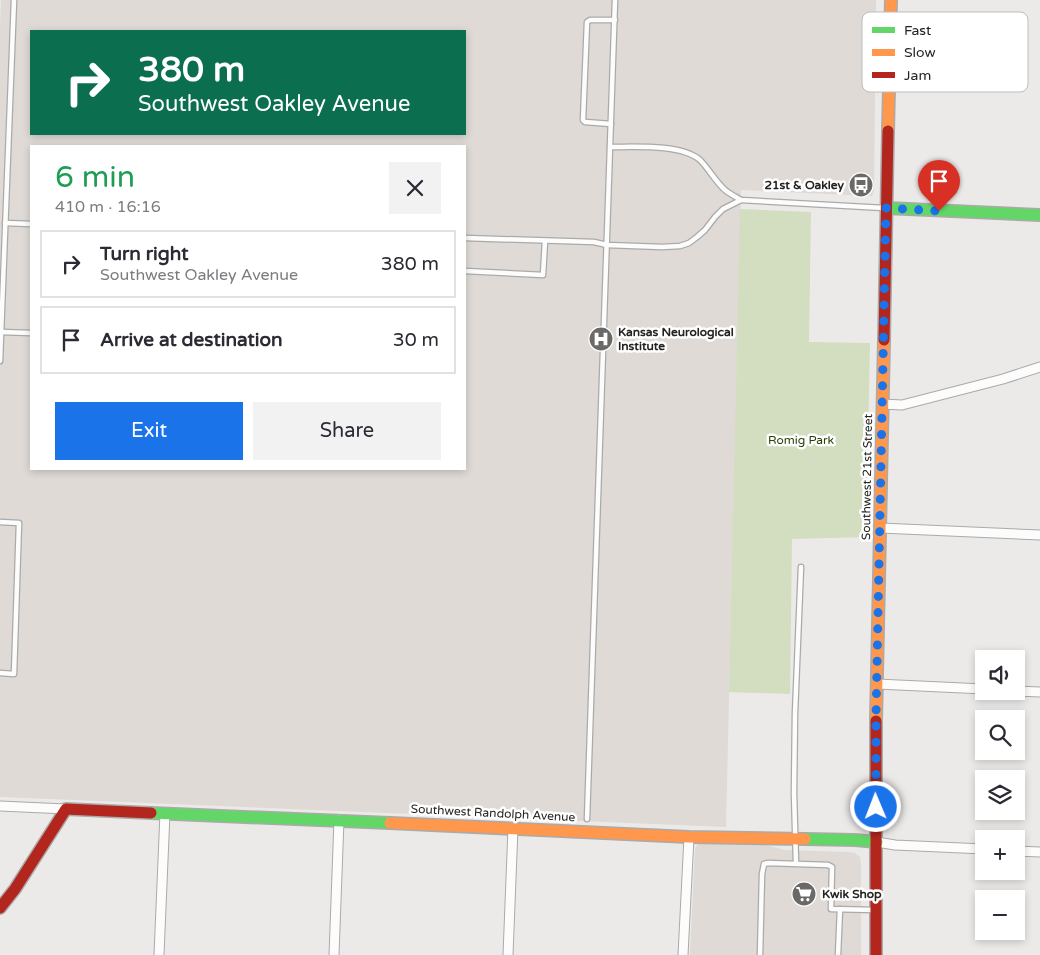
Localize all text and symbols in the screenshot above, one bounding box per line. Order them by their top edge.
legend [862,12,1028,92]
text: Fast [904,22,932,39]
text: Slow [904,44,936,61]
text: 380 m [138,49,245,91]
icon: right [55,50,120,115]
text: Jam [904,67,931,84]
text: Southwest Oakley Avenue [138,91,410,117]
text: 6 min [55,159,135,196]
pin [918,160,960,211]
button: close [389,162,441,214]
icon: arrive [925,167,953,195]
bus stop icon: 21st & Oakley [848,172,874,198]
place label: 21st & Oakley [765,178,845,193]
text: 410 m · 16:16 [55,197,161,217]
text: Turn right [100,243,188,265]
icon: right [57,250,85,278]
text: 380 m [381,253,439,275]
text: Southwest Oakley Avenue [100,265,298,285]
place label: Kansas Neurological Institute [618,325,734,353]
icon: arrive [57,326,85,354]
hospital icon: Kansas Neurological Institute [588,326,614,352]
text: Arrive at destination [100,329,283,351]
text: 30 m [393,329,439,351]
button: Exit [55,402,243,460]
button: Share [253,402,441,460]
street label: Southwest 21st Street [859,413,875,540]
park label: Romig Park [768,433,835,447]
map controls [975,650,1025,940]
button: sound [975,650,1025,700]
button: search [975,710,1025,760]
button: layers [975,770,1025,820]
position arrow [849,780,901,832]
street label: Southwest Randolph Avenue [410,802,576,824]
button: + [975,830,1025,880]
supermarket icon: Kwik Shop [791,881,817,907]
place label: Kwik Shop [822,887,882,902]
button: − [975,890,1025,940]

